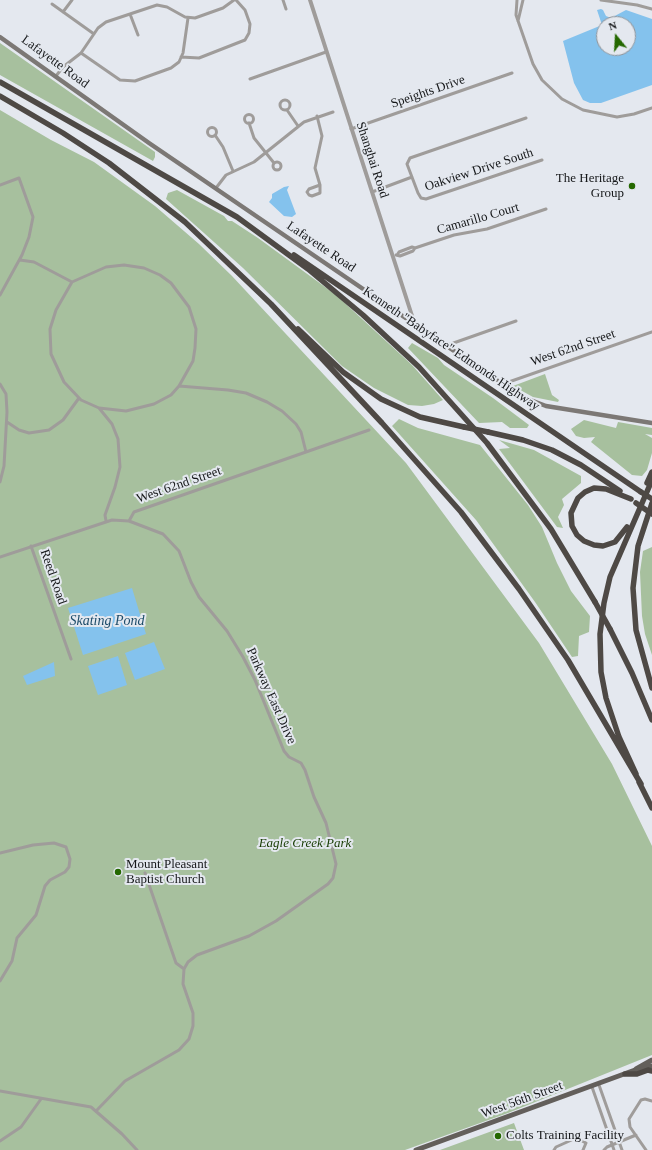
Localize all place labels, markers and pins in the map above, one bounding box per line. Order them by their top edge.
place label: The Heritage Group [556,171,624,202]
marker: The Heritage Group [627,181,637,191]
place label: Mount Pleasant Baptist Church [126,857,207,888]
marker: Mount Pleasant Baptist Church [113,867,123,877]
place label: Colts Training Facility [506,1128,624,1144]
marker: Colts Training Facility [493,1131,503,1141]

